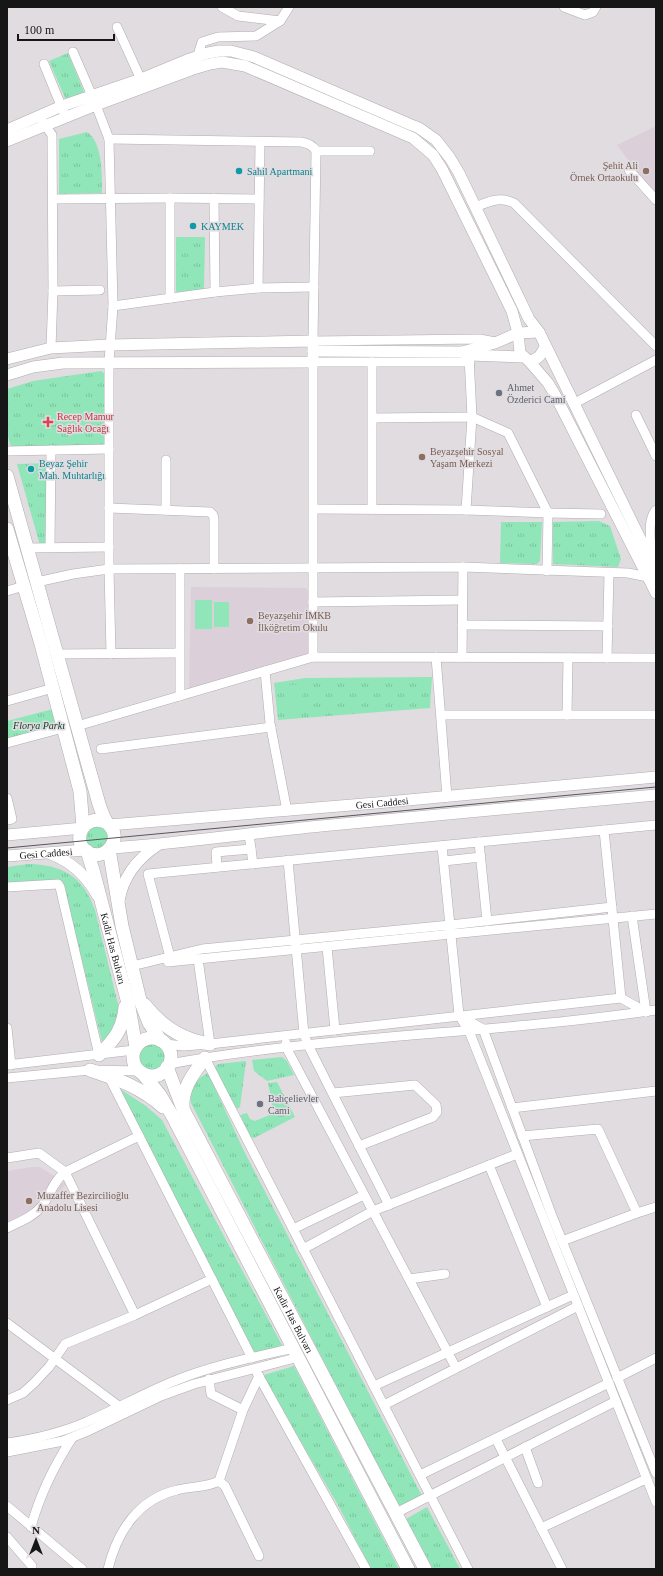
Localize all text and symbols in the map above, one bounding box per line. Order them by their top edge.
scale bar [18,16,114,42]
text: 100 m [24,23,55,37]
place label: Şehit Ali Örnek Ortaokulu [570,160,638,183]
marker: Sahil Apartmani [234,166,244,176]
place label: Sahil Apartmani [247,166,312,177]
marker: Şehit Ali Örnek Ortaokulu [641,166,651,176]
marker: KAYMEK [188,221,198,231]
place label: KAYMEK [201,221,245,232]
place label: Ahmet Özderici Cami [507,382,566,405]
marker: Ahmet Özderici Cami [494,388,504,398]
place label: Recep Mamur Sağlık Ocağı [57,411,115,434]
marker: Recep Mamur Sağlık Ocağı [42,416,54,428]
place label: Beyazşehir Sosyal Yaşam Merkezi [430,446,504,469]
marker: Beyazşehir Sosyal Yaşam Merkezi [417,452,427,462]
place label: Beyaz Şehir Mah. Muhtarlığı [39,458,105,481]
marker: Beyaz Şehir Mah. Muhtarlığı [26,464,36,474]
place label: Beyazşehir İMKB İlköğretim Okulu [258,610,331,633]
marker: Beyazşehir İMKB İlköğretim Okulu [245,616,255,626]
park label: Florya Parkı [12,720,65,731]
street label: Gesi Caddesi [355,795,409,811]
street label: Gesi Caddesi [19,846,73,861]
street label: Kadir Has Bulvarı [98,912,128,986]
place label: Bahçelievler Cami [268,1093,319,1116]
marker: Bahçelievler Cami [255,1099,265,1109]
place label: Muzaffer Bezircilioğlu Anadolu Lisesi [37,1190,129,1213]
marker: Muzaffer Bezircilioğlu Anadolu Lisesi [24,1196,34,1206]
street label: Kadir Has Bulvarı [271,1285,315,1355]
north arrow [16,1520,56,1560]
text: N [32,1524,40,1536]

